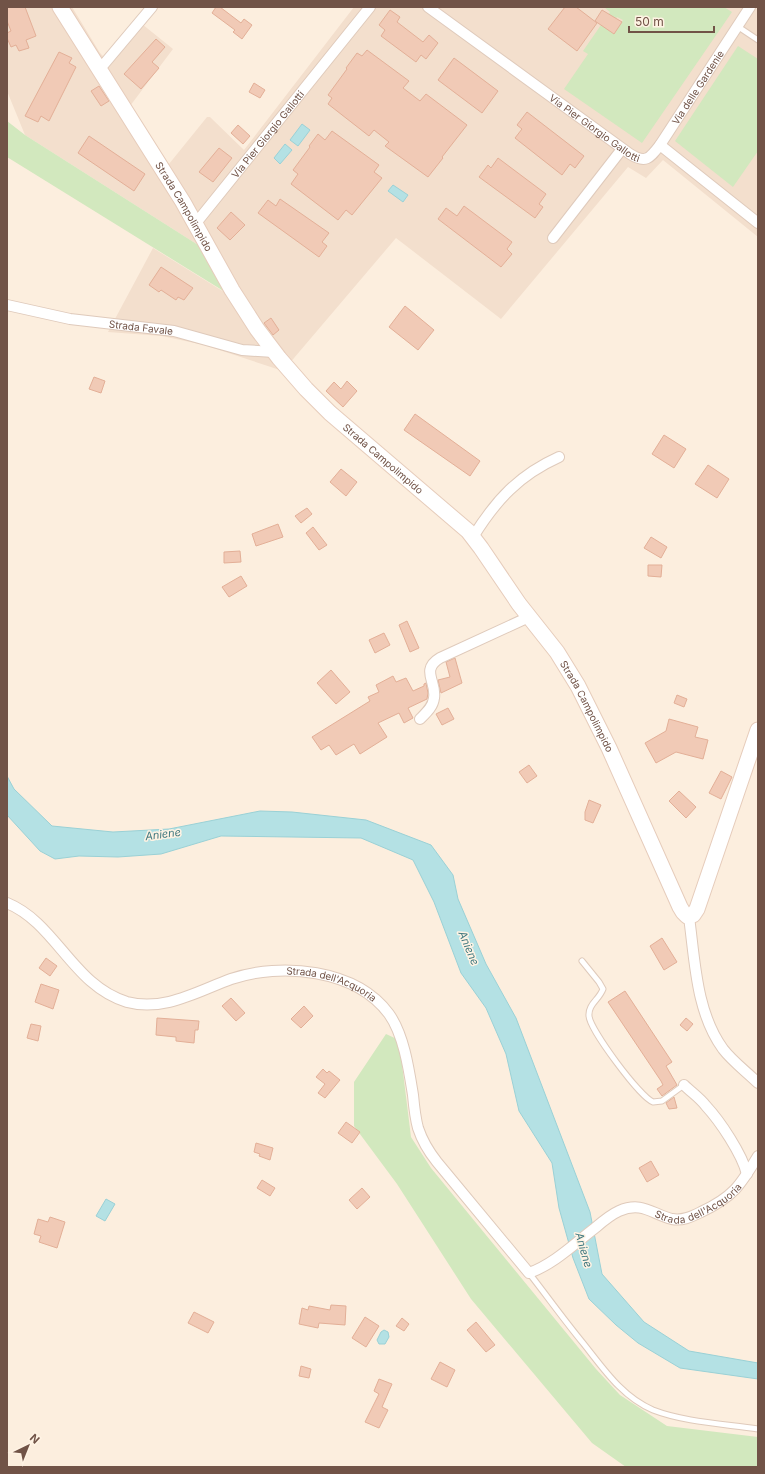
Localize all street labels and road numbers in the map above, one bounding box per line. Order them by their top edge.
street label: Via delle Gardenie [669,48,726,127]
street label: Via Pier Giorgio Gallotti [229,88,306,180]
street label: Via Pier Giorgio Gallotti [547,91,641,164]
street label: Strada Campolimpido [153,160,215,253]
street label: Strada Favale [108,318,174,337]
street label: Strada Campolimpido [341,421,426,496]
street label: Strada Campolimpido [558,658,616,754]
street label: Strada dell'Acquoria [286,964,379,1004]
street label: Strada dell'Acquoria [653,1181,744,1226]

